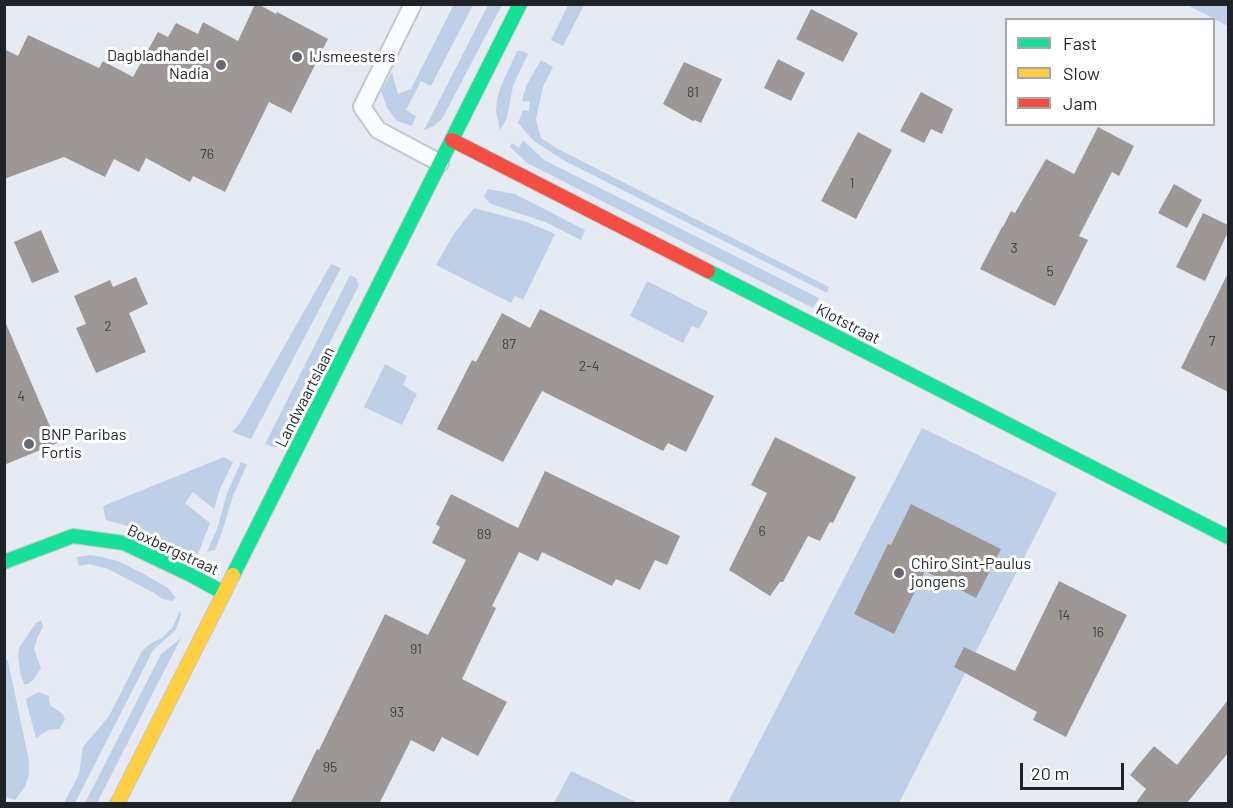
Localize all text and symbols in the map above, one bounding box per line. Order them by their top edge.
legend [1005,18,1215,126]
text: Fast [1063,32,1097,54]
place label: Dagbladhandel Nadia [107,46,209,84]
place label: IJsmeesters [309,47,395,67]
marker: IJsmeesters [290,50,304,64]
marker: Dagbladhandel Nadia [214,58,228,72]
text: Slow [1063,62,1100,84]
house number: 81 [687,84,699,100]
text: Jam [1063,92,1097,114]
house number: 76 [200,146,214,162]
house number: 1 [850,175,854,191]
house number: 3 [1010,240,1018,256]
house number: 5 [1046,263,1054,279]
street label: Klotstraat [813,300,883,348]
house number: 2 [104,318,112,334]
house number: 7 [1209,333,1215,349]
house number: 87 [502,336,516,352]
street label: Landwaartslaan [271,343,339,451]
house number: 2-4 [579,358,599,374]
house number: 4 [17,388,25,404]
place label: BNP Paribas Fortis [41,425,126,463]
marker: BNP Paribas Fortis [22,437,36,451]
street label: Boxbergstraat [124,520,222,580]
house number: 6 [758,523,766,539]
house number: 89 [477,526,491,542]
place label: Chiro Sint-Paulus jongens [911,554,1031,592]
marker: Chiro Sint-Paulus jongens [892,566,906,580]
house number: 14 [1058,607,1070,623]
house number: 16 [1092,624,1104,640]
house number: 91 [410,641,422,657]
house number: 93 [390,704,404,720]
scale bar [1023,751,1126,789]
house number: 95 [323,759,337,775]
text: 20 m [1031,762,1069,784]

